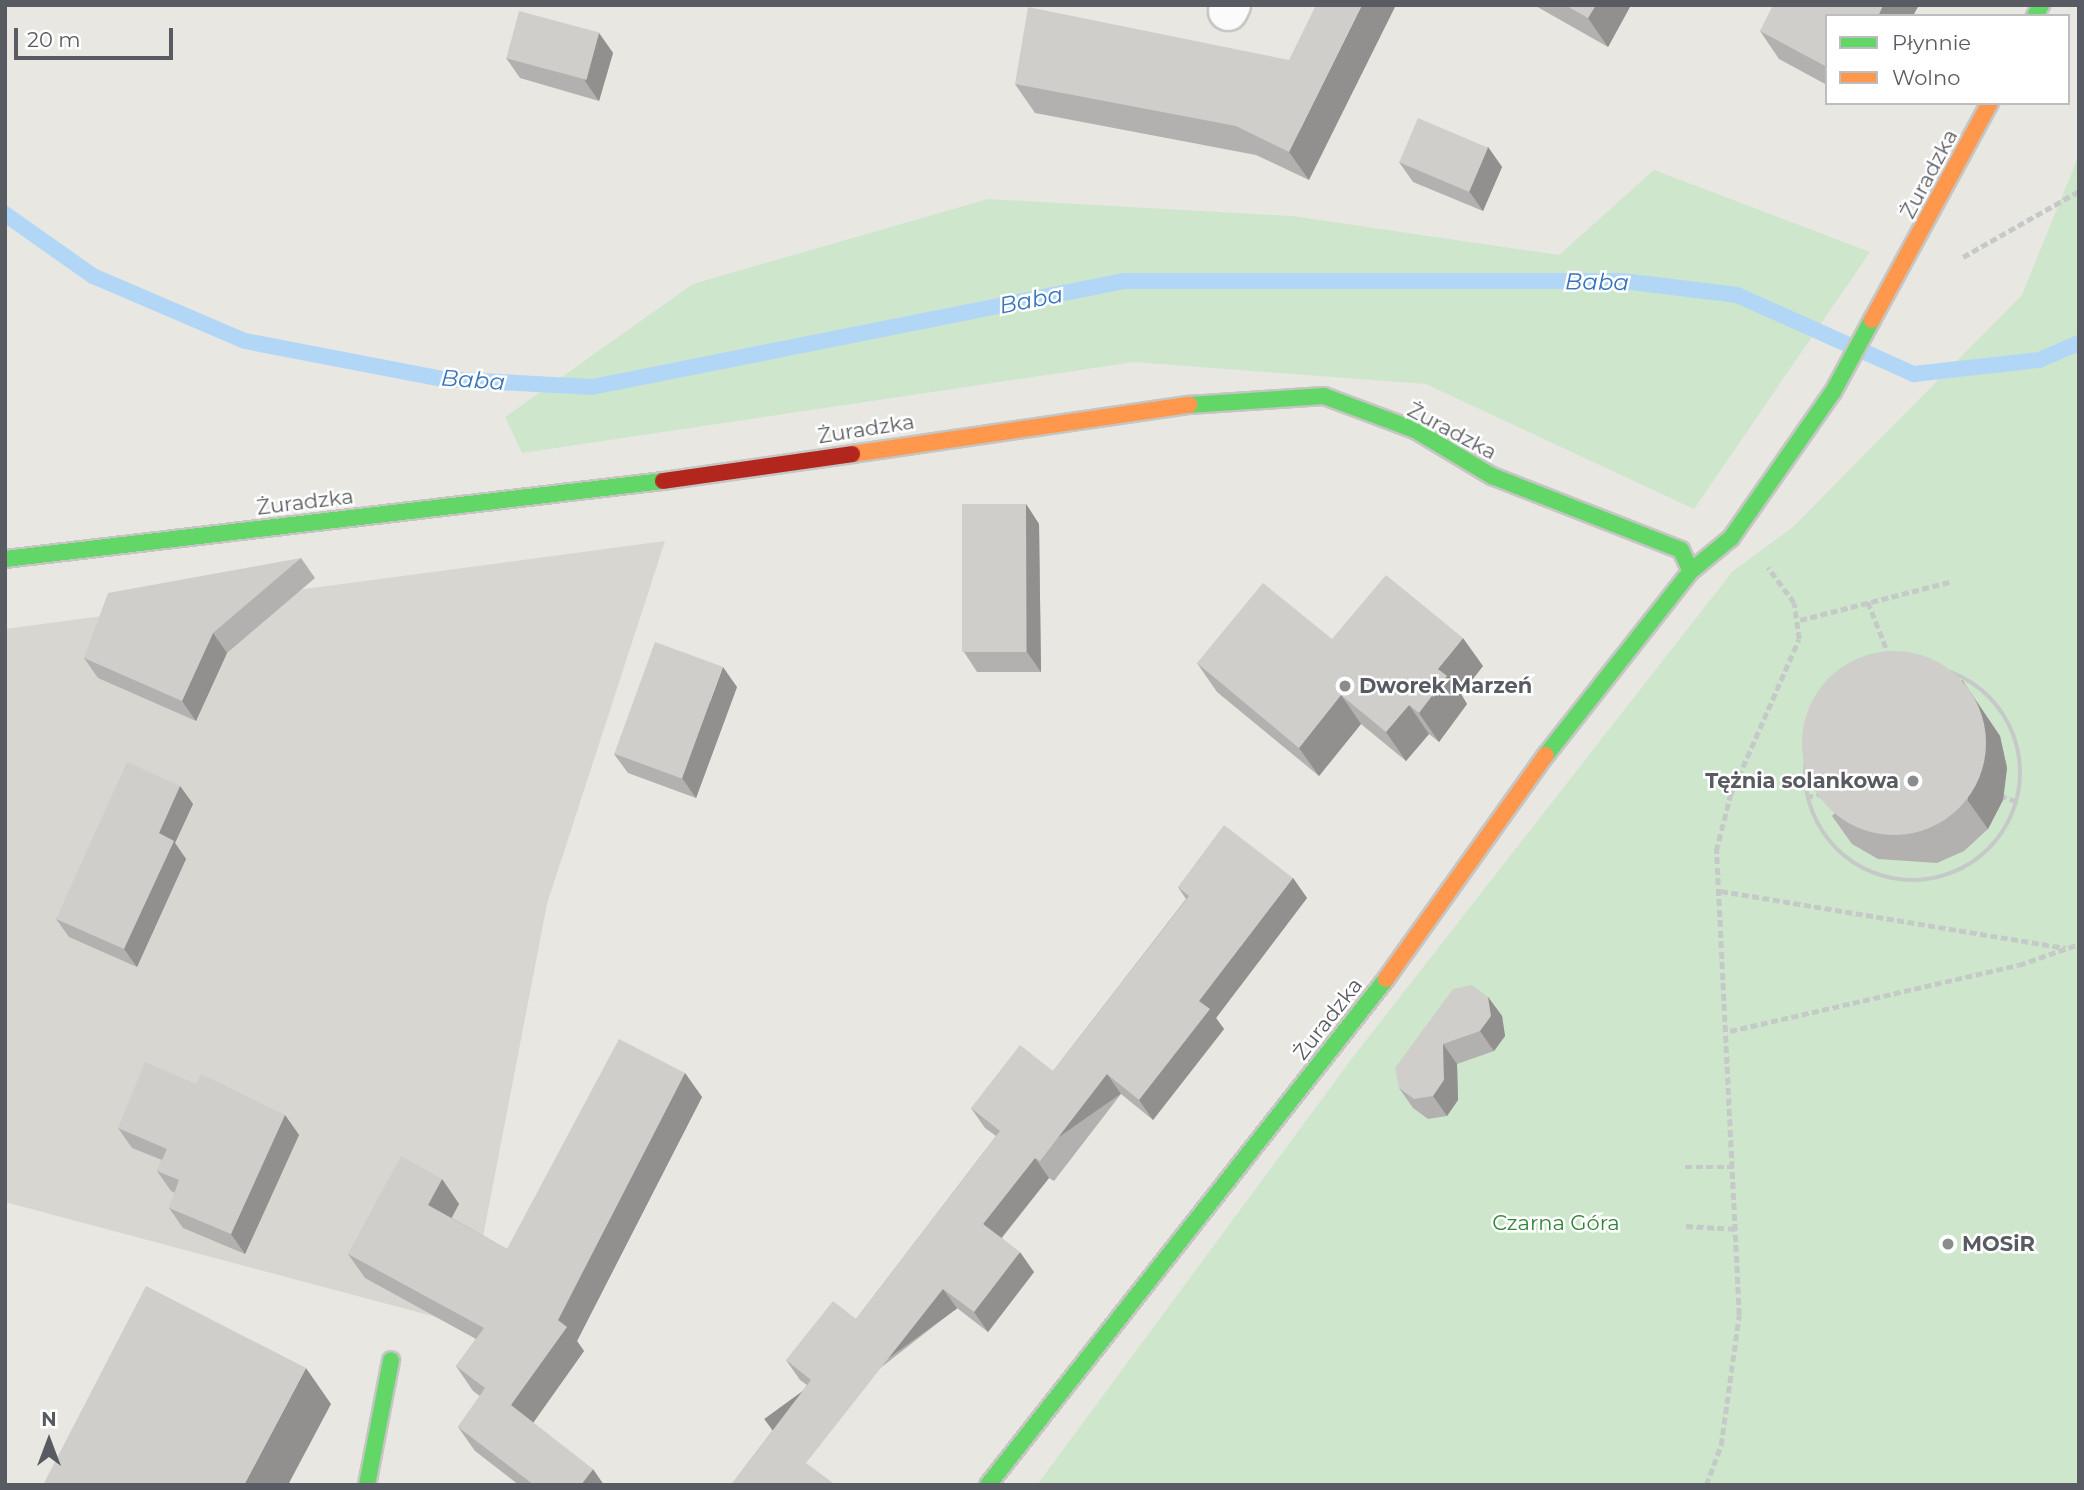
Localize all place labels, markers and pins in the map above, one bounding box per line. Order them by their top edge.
place label: Dworek Marzeń [1359,673,1532,699]
marker: Dworek Marzeń [1337,678,1353,694]
place label: Tężnia solankowa [1705,768,1899,794]
marker: Tężnia solankowa [1905,773,1921,789]
place label: MOSiR [1962,1231,2035,1257]
marker: MOSiR [1940,1236,1956,1252]

